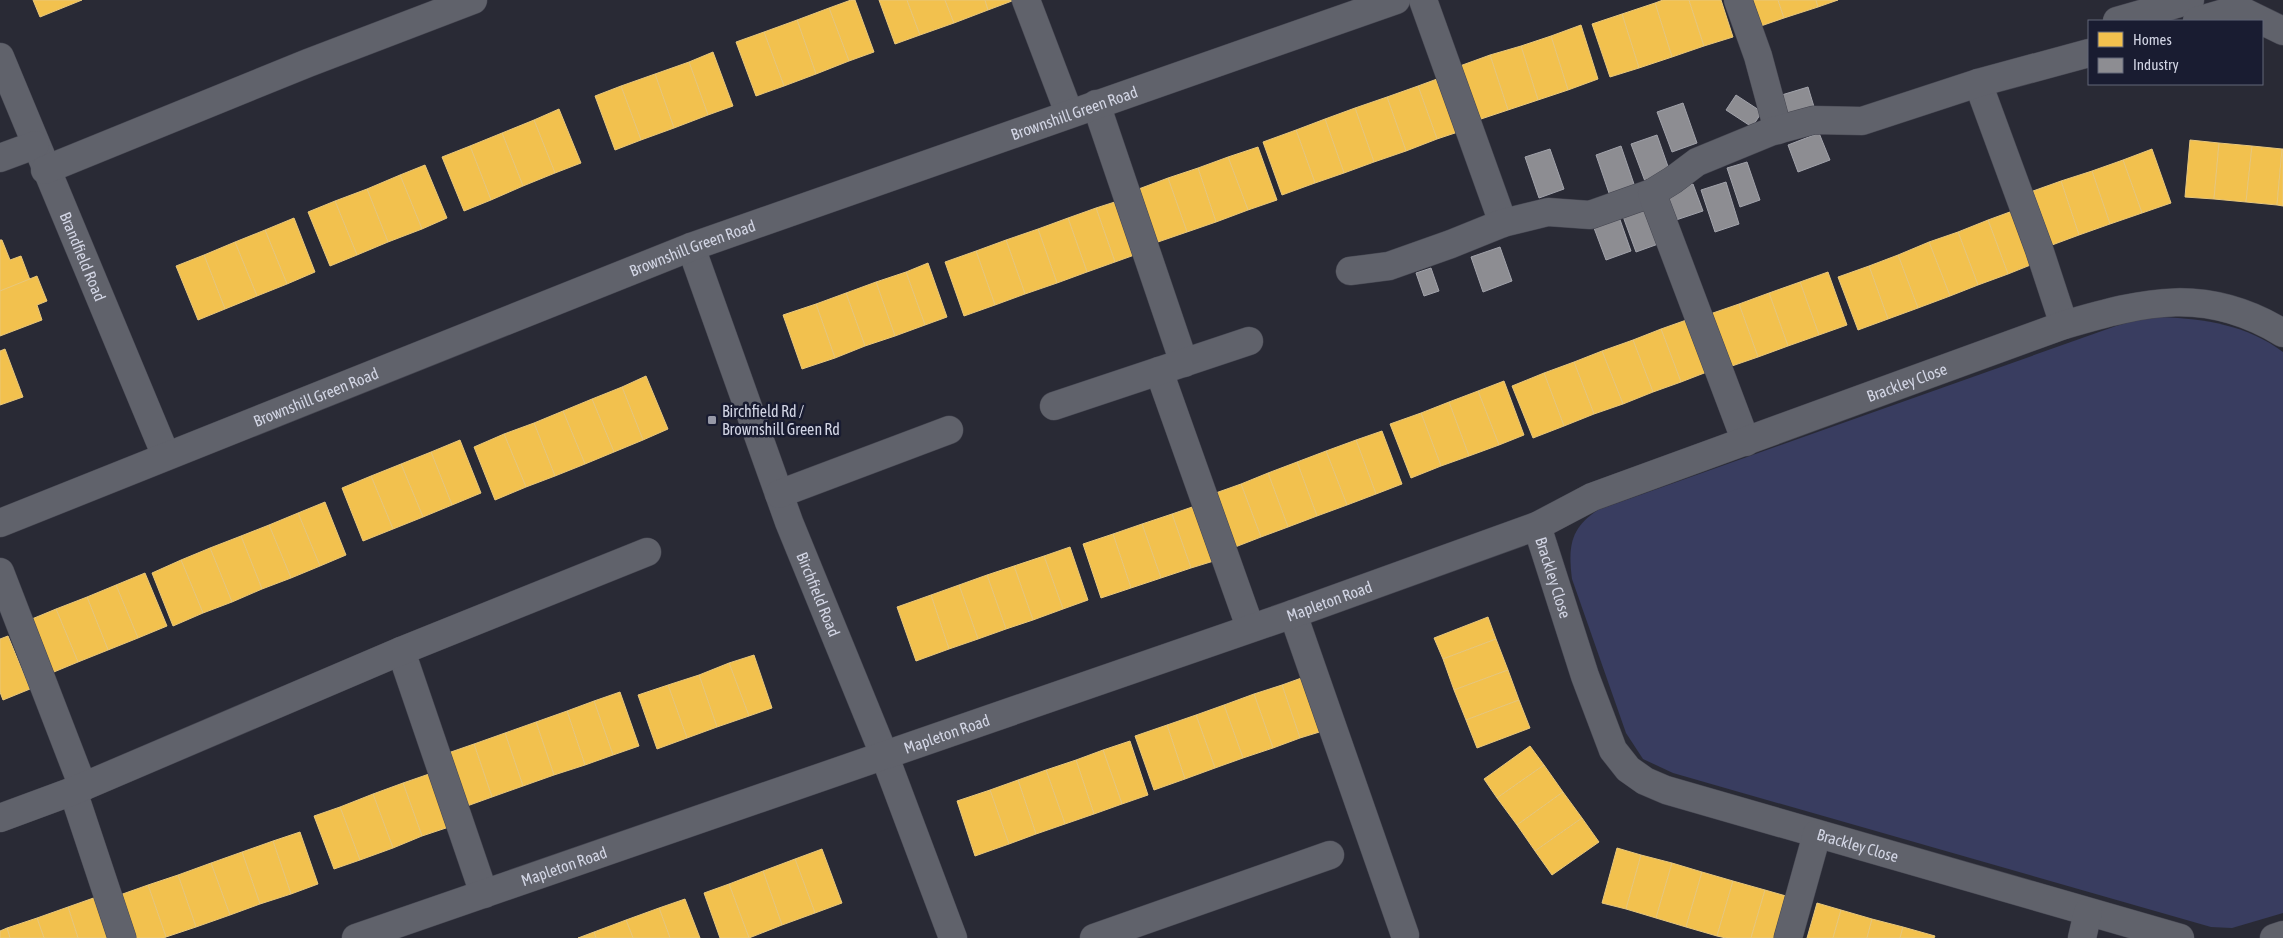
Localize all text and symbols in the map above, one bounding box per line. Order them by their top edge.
legend [2088,20,2263,85]
text: Homes [2133,31,2172,48]
text: Industry [2133,56,2179,73]
street label: Brownshill Green Road [1008,82,1140,143]
street label: Brandfield Road [56,209,109,304]
street label: Brownshill Green Road [627,216,758,280]
street label: Brackley Close [1864,359,1949,405]
street label: Brownshill Green Road [251,364,381,430]
place label: Birchfield Rd / Brownshill Green Rd [722,402,840,438]
marker: Birchfield Rd / Brownshill Green Rd [706,414,718,426]
street label: Brackley Close [1532,535,1575,620]
street label: Birchfield Road [793,549,844,639]
street label: Mapleton Road [1284,577,1375,625]
street label: Mapleton Road [901,711,992,757]
street label: Brackley Close [1815,825,1901,866]
street label: Mapleton Road [519,843,609,889]

